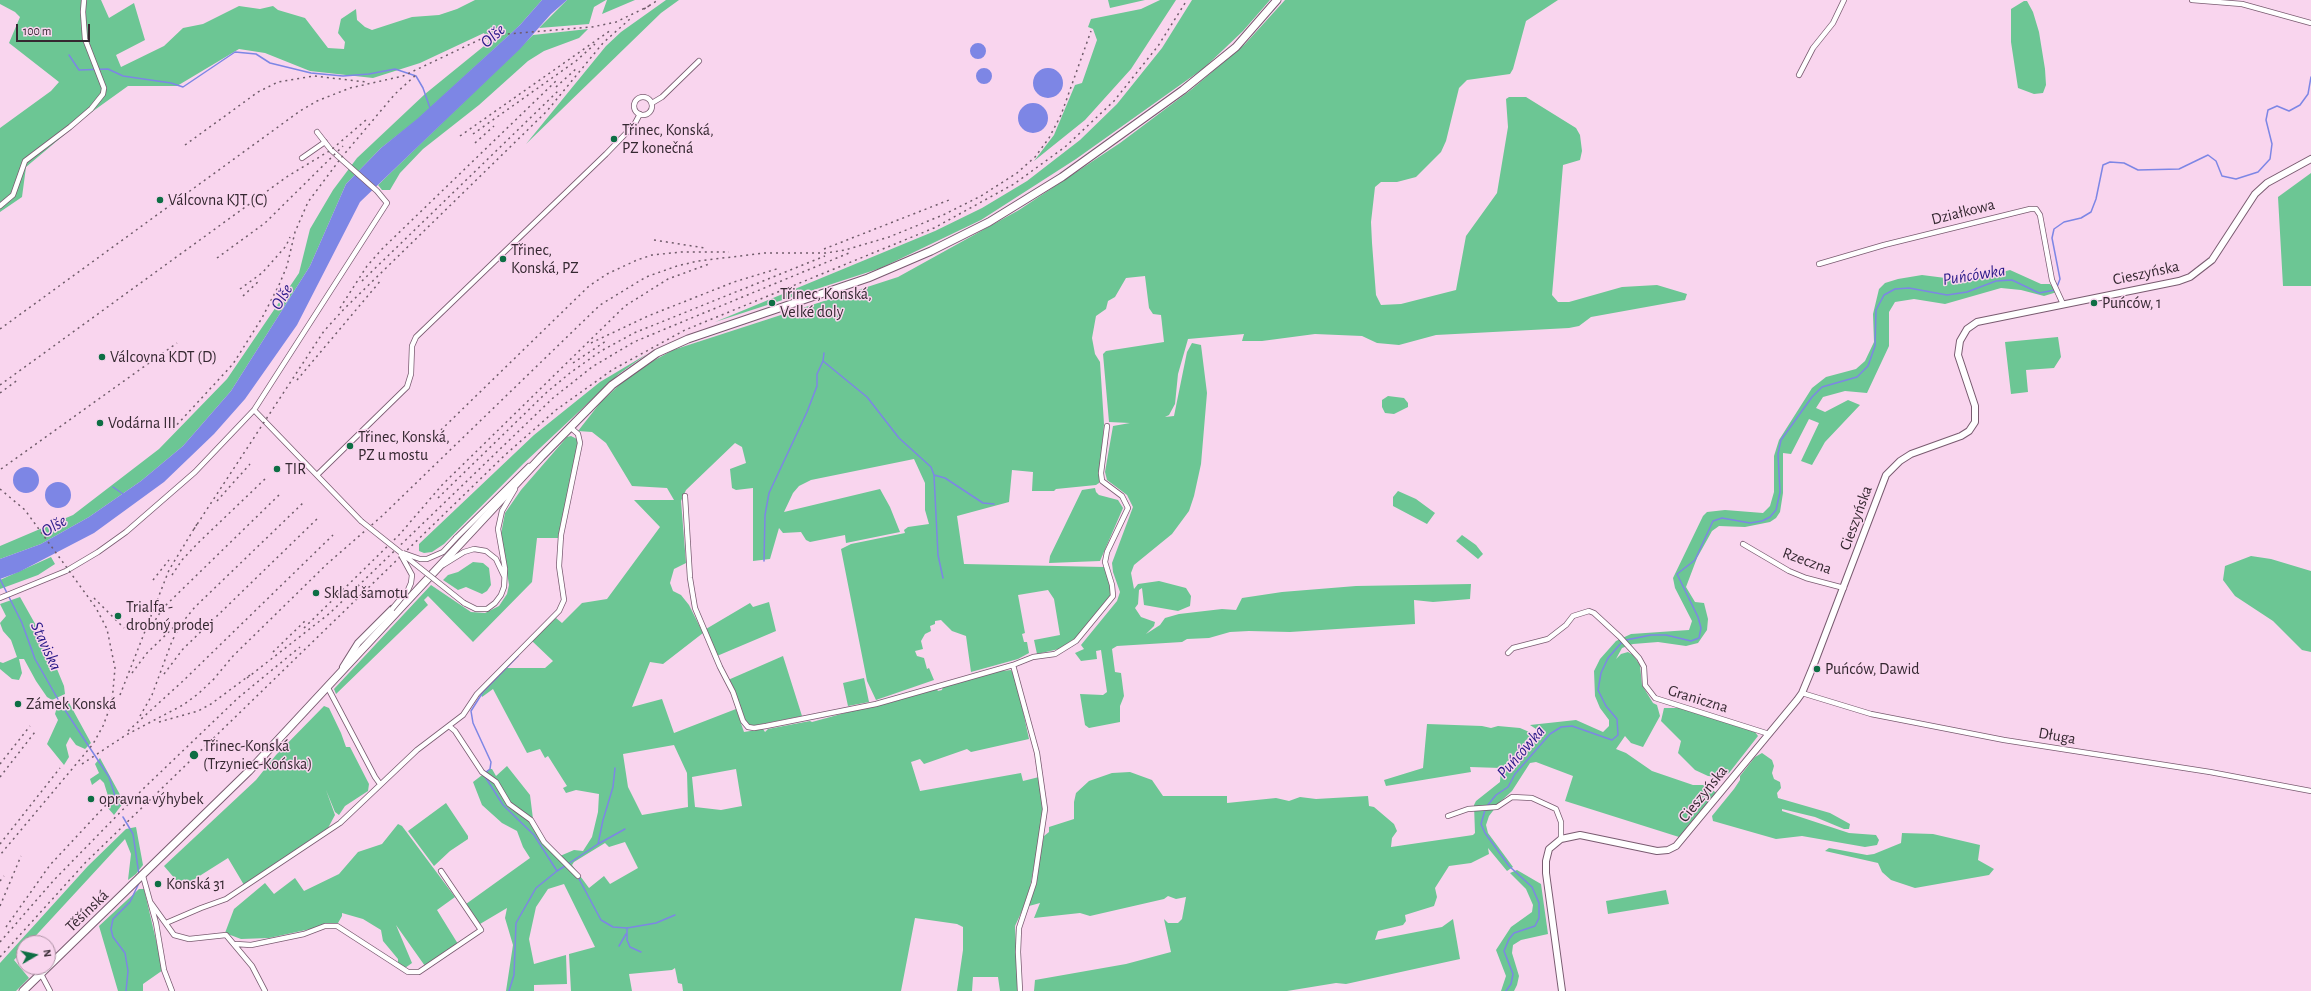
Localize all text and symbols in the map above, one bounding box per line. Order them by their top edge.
scale bar [18,16,92,42]
water label: Olše [476,20,510,52]
text: 100 m [23,25,51,37]
place label: Třinec, Konská, PZ konečná [622,120,714,158]
marker: Třinec, Konská, PZ konečná [609,134,619,144]
place label: Válcovna KJT (C) [168,190,268,210]
marker: Válcovna KJT (C) [155,195,165,205]
street label: Działkowa [1929,195,1997,229]
place label: Třinec, Konská, PZ [511,240,579,278]
marker: Třinec, Konská, PZ [498,254,508,264]
street label: Cieszyńska [2111,257,2181,289]
water label: Puńcówka [1941,260,2007,290]
water label: Olše [266,280,298,314]
place label: Třinec, Konská, Velké doly [780,284,872,322]
place label: Puńców, 1 [2102,293,2162,313]
marker: Třinec, Konská, Velké doly [767,298,777,308]
marker: Puńców, 1 [2089,298,2099,308]
place label: Válcovna KDT (D) [110,347,217,367]
marker: Válcovna KDT (D) [97,352,107,362]
place label: Vodárna III [108,413,176,433]
marker: Vodárna III [95,418,105,428]
place label: Třinec, Konská, PZ u mostu [358,427,450,465]
marker: Třinec, Konská, PZ u mostu [345,441,355,451]
place label: TIR [285,459,306,479]
marker: TIR [272,464,282,474]
street label: Cieszyńska [1835,483,1877,553]
water label: Olše [37,510,71,542]
street label: Rzeczna [1780,543,1834,579]
place label: Sklad šamotu [324,583,408,603]
marker: Sklad šamotu [311,588,321,598]
place label: Trialfa - drobný prodej [126,597,214,635]
marker: Trialfa - drobný prodej [113,611,123,621]
water label: Staviska [26,618,66,674]
place label: Puńców, Dawid [1825,659,1920,679]
marker: Puńców, Dawid [1812,664,1822,674]
street label: Graniczna [1666,681,1730,717]
place label: Zámek Konská [26,694,116,714]
marker: Zámek Konská [13,699,23,709]
water label: Puńcówka [1493,721,1549,783]
street label: Długa [2037,723,2077,749]
place label: Třinec-Konská (Trzyniec-Końska) [203,736,312,774]
marker: Třinec-Konská (Trzyniec-Końska) [188,749,200,761]
street label: Cieszyńska [1674,762,1732,826]
place label: opravna výhybek [99,789,203,809]
marker: opravna výhybek [86,794,96,804]
place label: Konská 31 [166,874,225,894]
marker: Konská 31 [153,879,163,889]
street label: Těšínská [61,886,113,936]
north arrow [16,935,56,975]
text: N [41,949,53,958]

